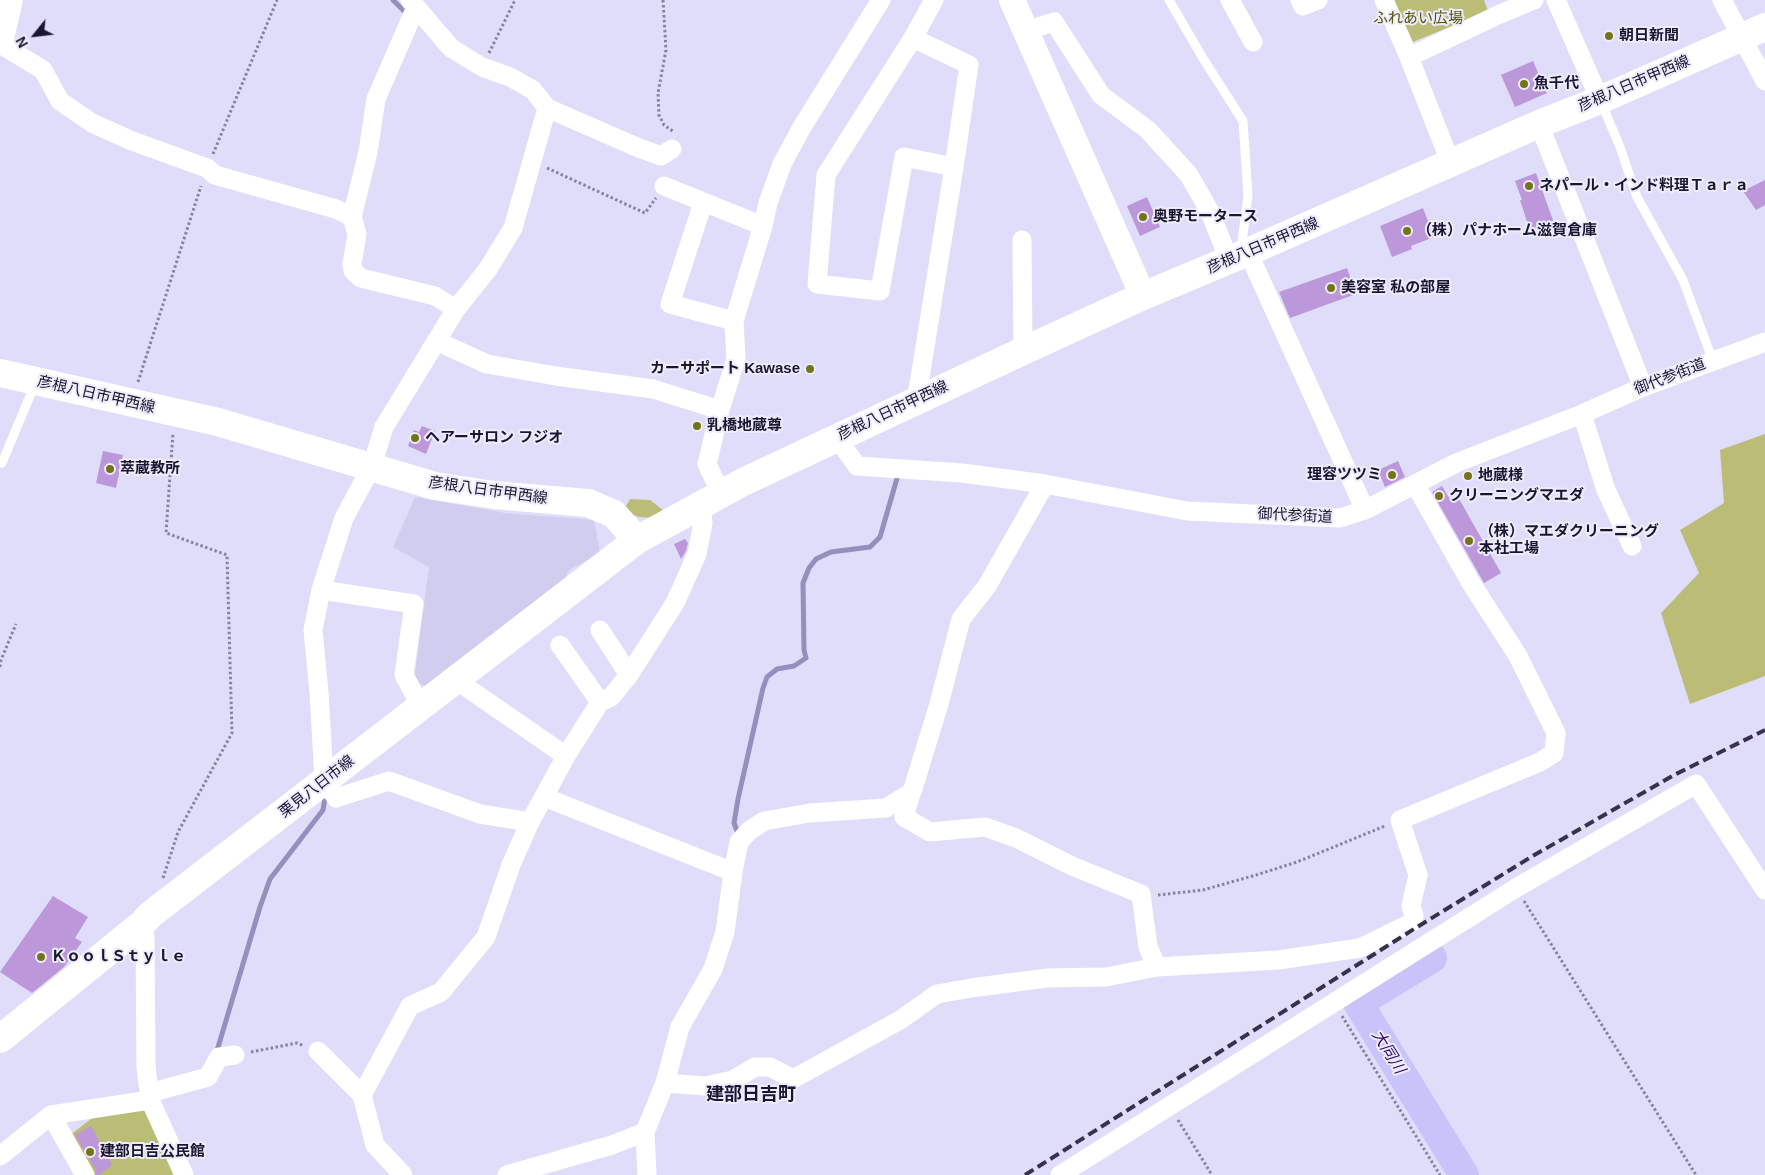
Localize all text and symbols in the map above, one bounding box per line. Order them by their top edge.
north arrow [10,10,60,60]
park label: ふれあい広場 [1373,10,1463,28]
place label: 朝日新聞 [1619,27,1679,45]
marker: 朝日新聞 [1603,30,1615,42]
text: N [12,34,31,51]
street label: 彦根八日市甲西線 [1575,52,1693,116]
place label: 魚千代 [1534,75,1579,93]
marker: 魚千代 [1518,78,1530,90]
place label: ネパール・インド料理Ｔａｒａ [1539,177,1749,195]
marker: ネパール・インド料理Ｔａｒａ [1523,180,1535,192]
place label: 奥野モータース [1153,208,1258,226]
marker: 奥野モータース [1137,211,1149,223]
street label: 彦根八日市甲西線 [1204,214,1322,278]
place label: （株）パナホーム滋賀倉庫 [1417,222,1597,240]
marker: （株）パナホーム滋賀倉庫 [1401,225,1413,237]
place label: 美容室 私の部屋 [1341,279,1450,297]
marker: 美容室 私の部屋 [1325,282,1337,294]
street label: 御代参街道 [1632,355,1708,399]
place label: カーサポート Kawase [650,360,800,378]
marker: カーサポート Kawase [804,363,816,375]
street label: 彦根八日市甲西線 [36,373,156,417]
street label: 彦根八日市甲西線 [835,377,951,445]
place label: 乳橋地蔵尊 [707,417,782,435]
marker: 乳橋地蔵尊 [691,420,703,432]
place label: ヘアーサロン フジオ [425,429,563,447]
marker: ヘアーサロン フジオ [409,432,421,444]
place label: 萃蔵教所 [120,460,180,478]
marker: 萃蔵教所 [104,463,116,475]
place label: 理容ツツミ [1307,466,1382,484]
place label: 地蔵様 [1478,467,1523,485]
marker: 理容ツツミ [1386,469,1398,481]
marker: 地蔵様 [1462,470,1474,482]
street label: 彦根八日市甲西線 [427,474,549,508]
place label: クリーニングマエダ [1449,487,1584,505]
marker: クリーニングマエダ [1433,490,1445,502]
street label: 御代参街道 [1257,505,1333,527]
place label: （株）マエダクリーニング 本社工場 [1479,523,1659,558]
marker: （株）マエダクリーニング 本社工場 [1463,535,1475,547]
street label: 栗見八日市線 [276,752,358,822]
place label: ＫｏｏｌＳｔｙｌｅ [51,948,186,966]
marker: ＫｏｏｌＳｔｙｌｅ [35,951,47,963]
water label: 大同川 [1367,1027,1409,1077]
district label: 建部日吉町 [706,1084,796,1106]
place label: 建部日吉公民館 [100,1143,205,1161]
marker: 建部日吉公民館 [84,1146,96,1158]

